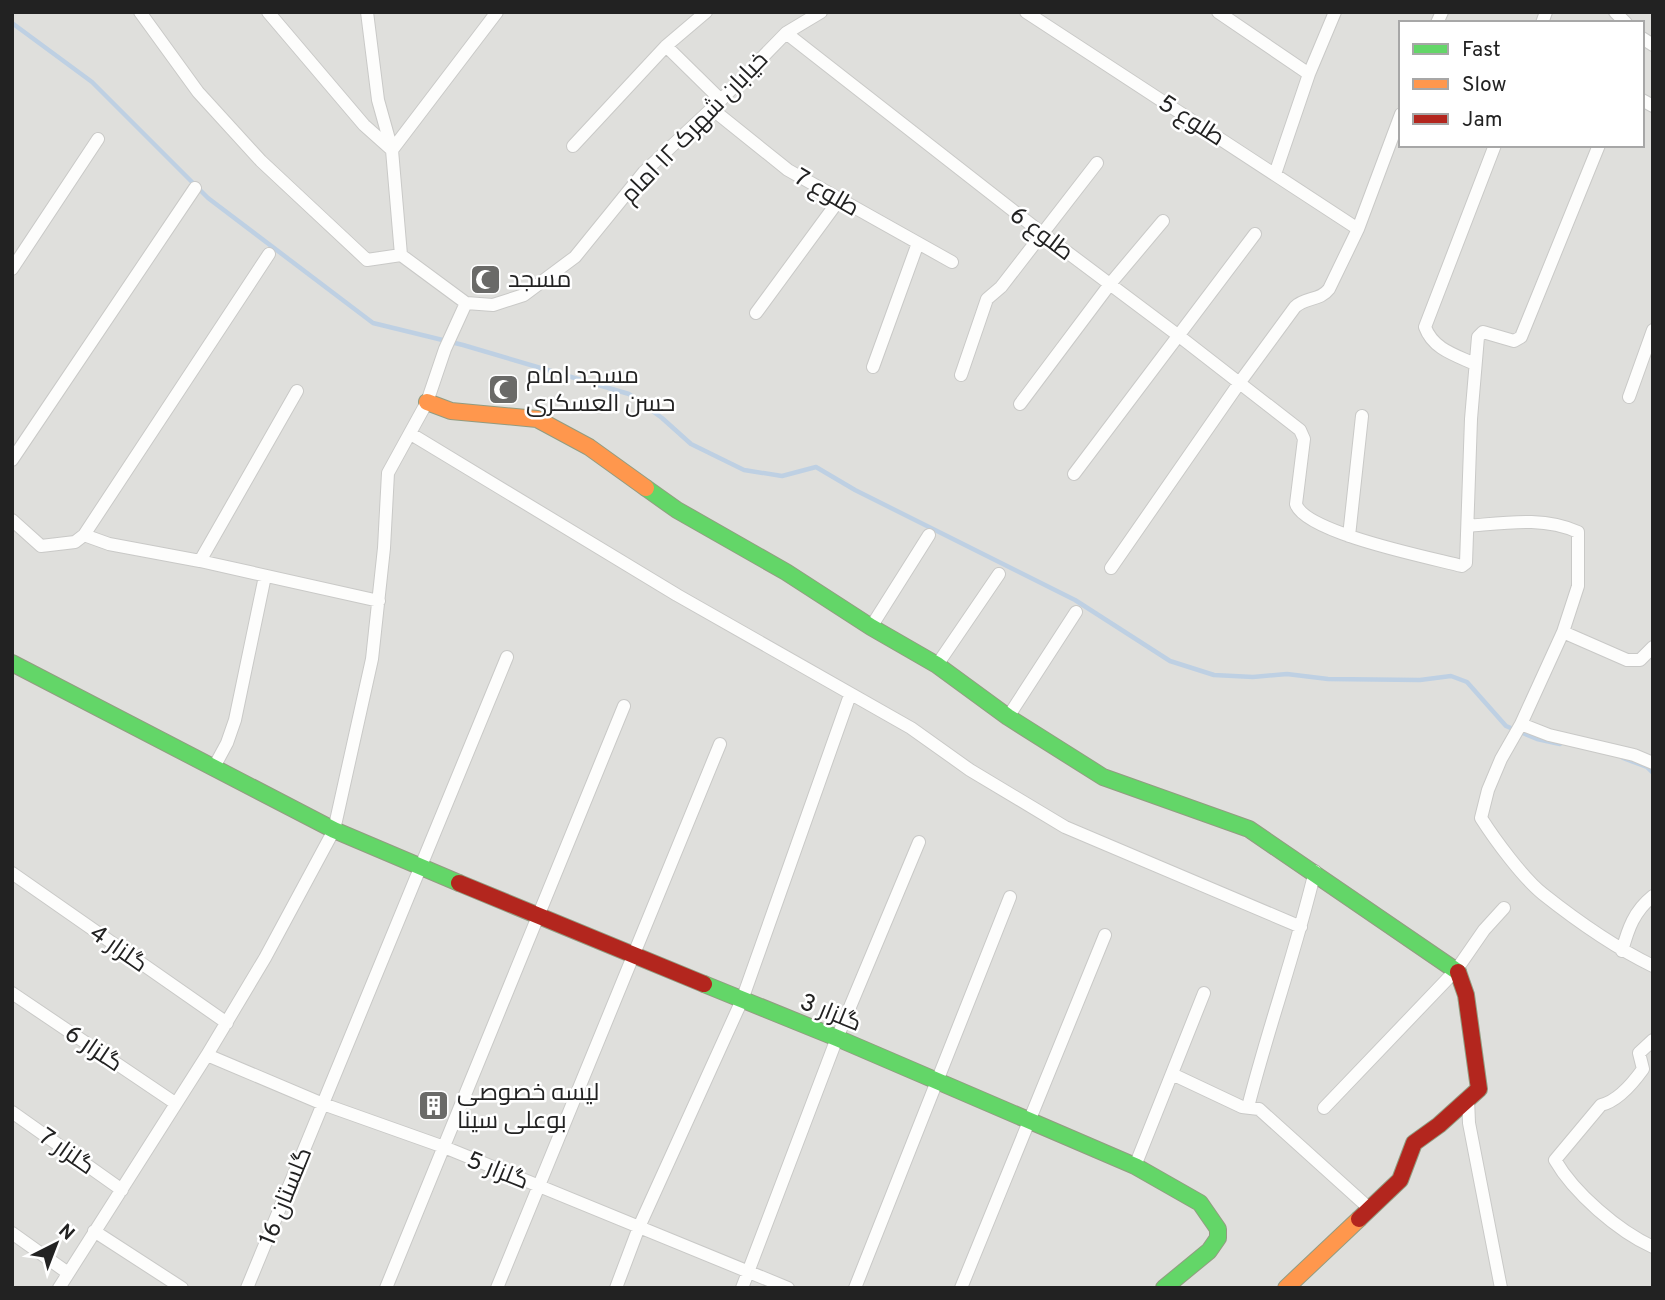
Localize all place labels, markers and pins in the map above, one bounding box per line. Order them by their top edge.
mosque icon: مسجد [468,262,502,296]
place label: مسجد [508,266,571,296]
place label: مسجد امام حسن العسکری [526,362,675,420]
mosque icon: مسجد امام حسن العسکری [486,372,520,406]
place label: لیسه خصوصی بوعلی سینا [457,1079,599,1137]
building icon: لیسه خصوصی بوعلی سینا [417,1089,451,1123]

